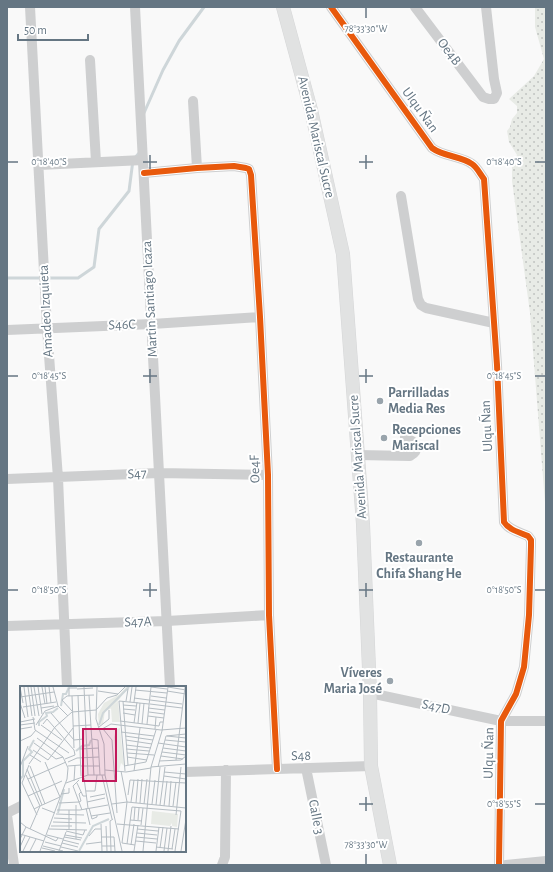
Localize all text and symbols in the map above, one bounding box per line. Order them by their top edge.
scale bar [18,16,88,42]
text: 50 m [24,24,47,36]
text: 78°33'30"W [344,24,388,34]
street label: Oe4B [434,36,464,68]
street label: Avenida Mariscal Sucre [295,75,337,199]
street label: Ulqu Ñan [399,84,442,135]
text: 0°18'40"S [31,157,67,167]
text: 0°18'40"S [486,157,522,167]
street label: Martin Santiago Icaza [140,240,160,358]
street label: Amadeo Izquieta [37,264,55,358]
street label: S46C [108,318,136,332]
text: 0°18'45"S [32,371,67,381]
text: 0°18'45"S [487,371,522,381]
place label: Parrilladas Media Res [388,386,449,416]
street label: Avenida Mariscal Sucre [347,394,369,520]
marker: Parrilladas Media Res [375,396,385,406]
street label: Ulqu Ñan [477,400,495,452]
place label: Recepciones Mariscal [392,423,461,453]
marker: Recepciones Mariscal [379,433,389,443]
street label: Oe4F [247,454,262,483]
street label: S47 [127,466,147,481]
marker: Restaurante Chifa Shang He [414,538,424,548]
place label: Restaurante Chifa Shang He [376,551,462,581]
text: 0°18'50"S [31,585,67,595]
text: 0°18'50"S [486,585,522,595]
street label: S47A [124,615,152,629]
place label: Víveres Maria José [324,666,382,696]
marker: Víveres Maria José [385,676,395,686]
inset map [20,686,186,852]
street label: S47D [421,697,451,717]
street label: Ulqu Ñan [480,727,496,779]
street label: S48 [291,749,311,763]
street label: Calle 3 [306,798,326,836]
text: 0°18'55"S [487,799,521,809]
text: 78°33'30"W [344,840,388,850]

